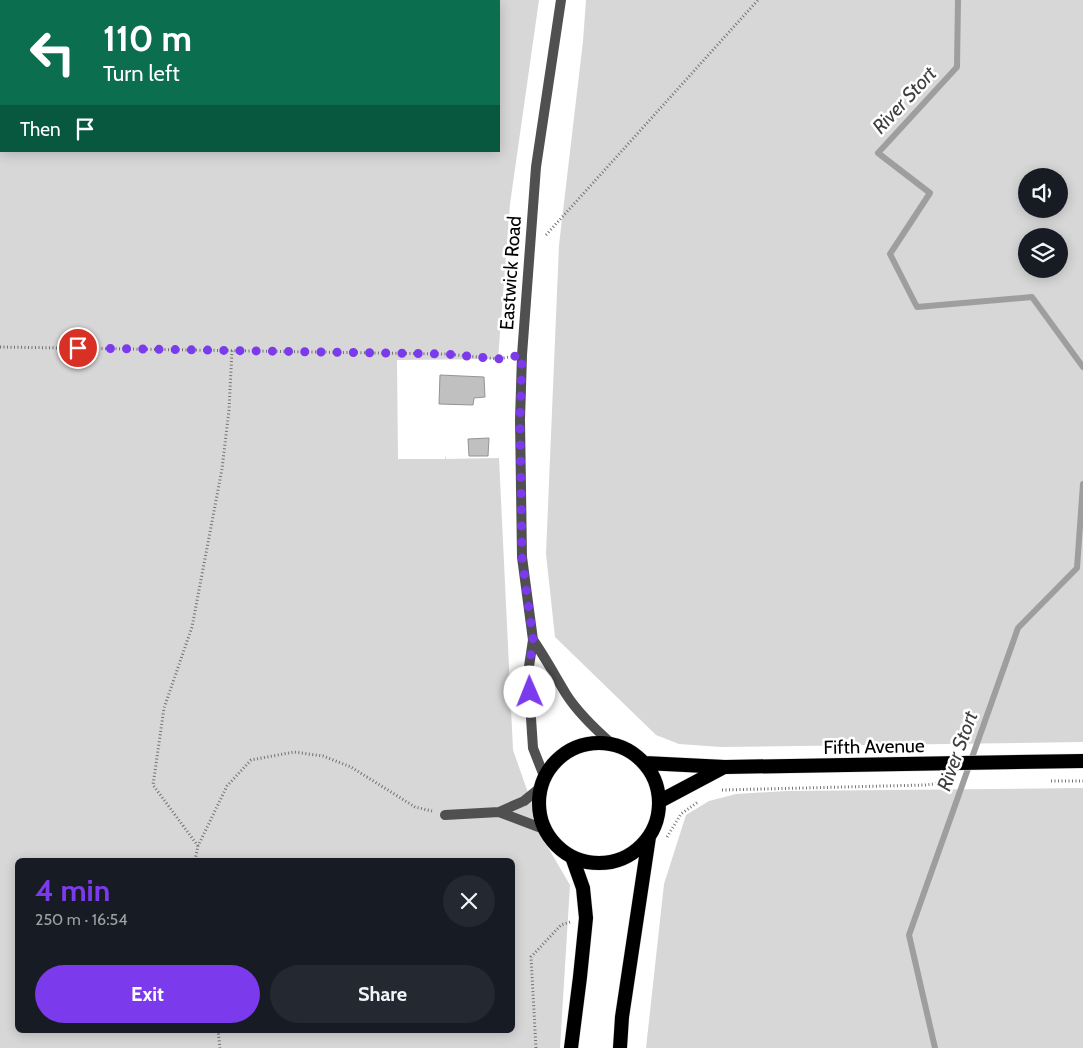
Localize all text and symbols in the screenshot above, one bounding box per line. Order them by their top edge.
text: 110 m [103,17,192,60]
icon: left [20,20,85,85]
text: Turn left [103,60,180,87]
water label: River Stort [867,61,942,138]
icon: arrive [71,115,99,143]
text: Then [20,118,61,141]
map controls [1018,168,1068,278]
button: sound [1018,168,1068,218]
street label: Eastwick Road [495,215,526,331]
button: layers [1018,228,1068,278]
pin [57,327,99,369]
icon: arrive [64,334,92,362]
position arrow [503,665,555,717]
water label: River Stort [932,707,983,794]
street label: Fifth Avenue [823,734,925,759]
text: 4 min [35,872,110,909]
button: close [443,875,495,927]
text: 250 m · 16:54 [35,910,127,929]
button: Exit [35,965,260,1023]
button: Share [270,965,495,1023]

